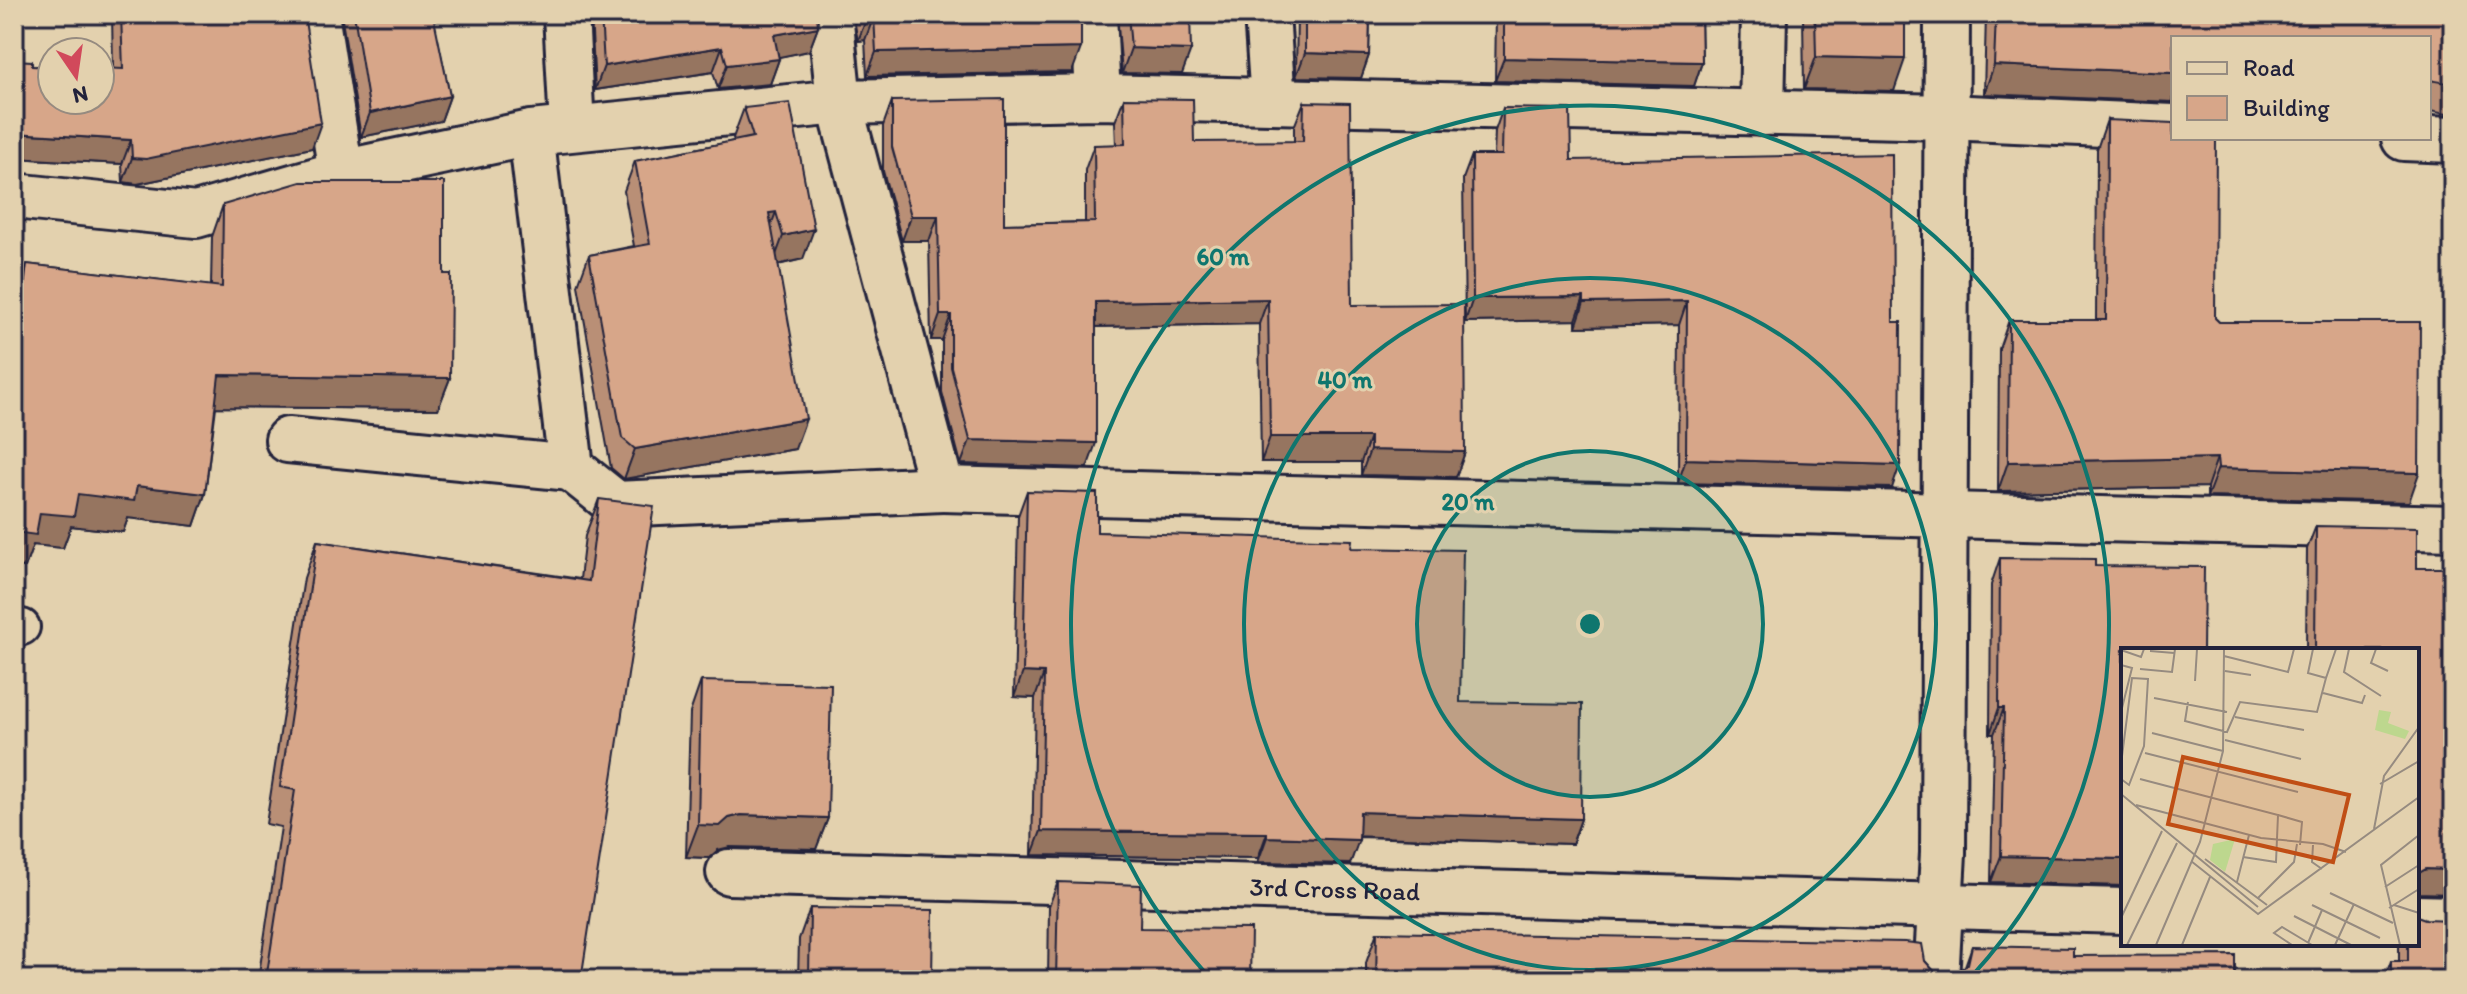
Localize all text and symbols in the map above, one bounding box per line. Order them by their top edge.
north arrow [36,36,116,116]
legend [2171,36,2431,140]
text: Road [2243,53,2295,82]
text: N [70,80,91,110]
text: Building [2243,93,2330,122]
text: 60 m [1196,242,1250,271]
text: 40 m [1318,365,1373,394]
text: 20 m [1442,487,1495,516]
centre of rings [1576,610,1604,638]
inset map [2121,648,2419,946]
street label: 3rd Cross Road [1249,871,1421,907]

